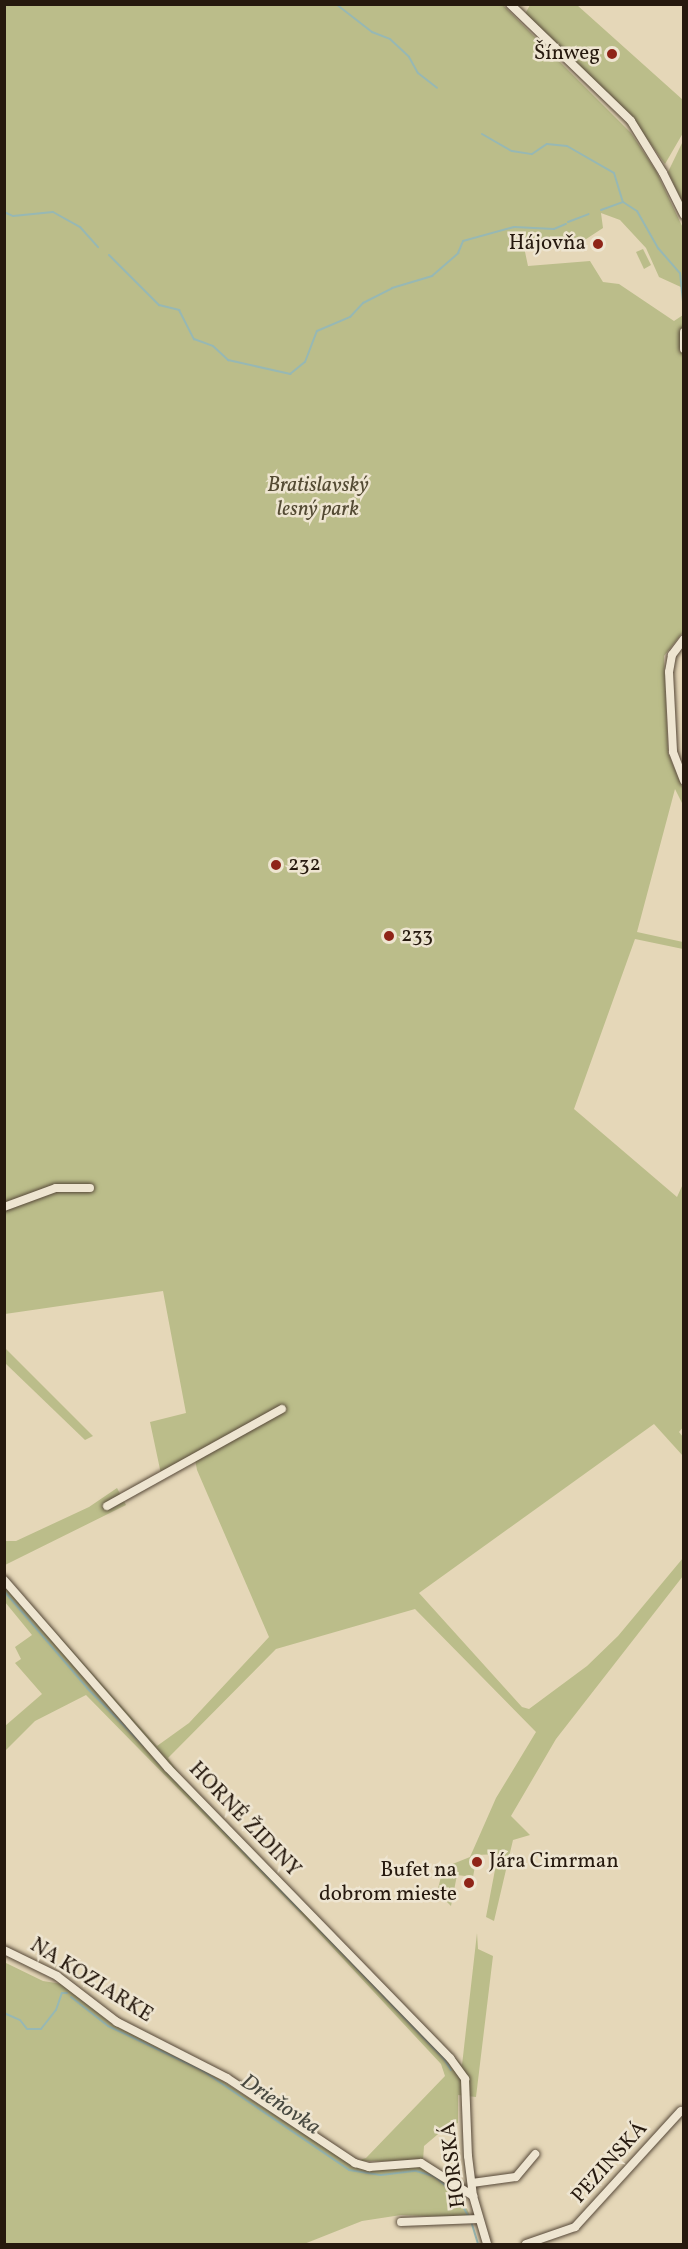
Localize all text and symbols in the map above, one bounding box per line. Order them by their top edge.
place label: Šínweg [534,41,600,67]
marker: Šínweg [605,47,619,61]
place label: Hájovňa [509,231,586,257]
marker: Hájovňa [591,237,605,251]
park label: Bratislavský lesný park [267,473,369,523]
place label: 232 [288,852,321,878]
marker: 232 [269,858,283,872]
place label: 233 [401,923,433,949]
marker: 233 [382,929,396,943]
street label: HORNÉ ŽIDINY [183,1757,305,1883]
place label: Jára Cimrman [489,1849,619,1875]
marker: Jára Cimrman [470,1855,484,1869]
place label: Bufet na dobrom mieste [319,1858,457,1908]
marker: Bufet na dobrom mieste [462,1876,476,1890]
street label: NA KOZIARKE [25,1933,157,2029]
water label: Drieňovka [235,2069,325,2141]
street label: PEZINSKÁ [567,2117,653,2209]
street label: HORSKÁ [436,2121,472,2209]

